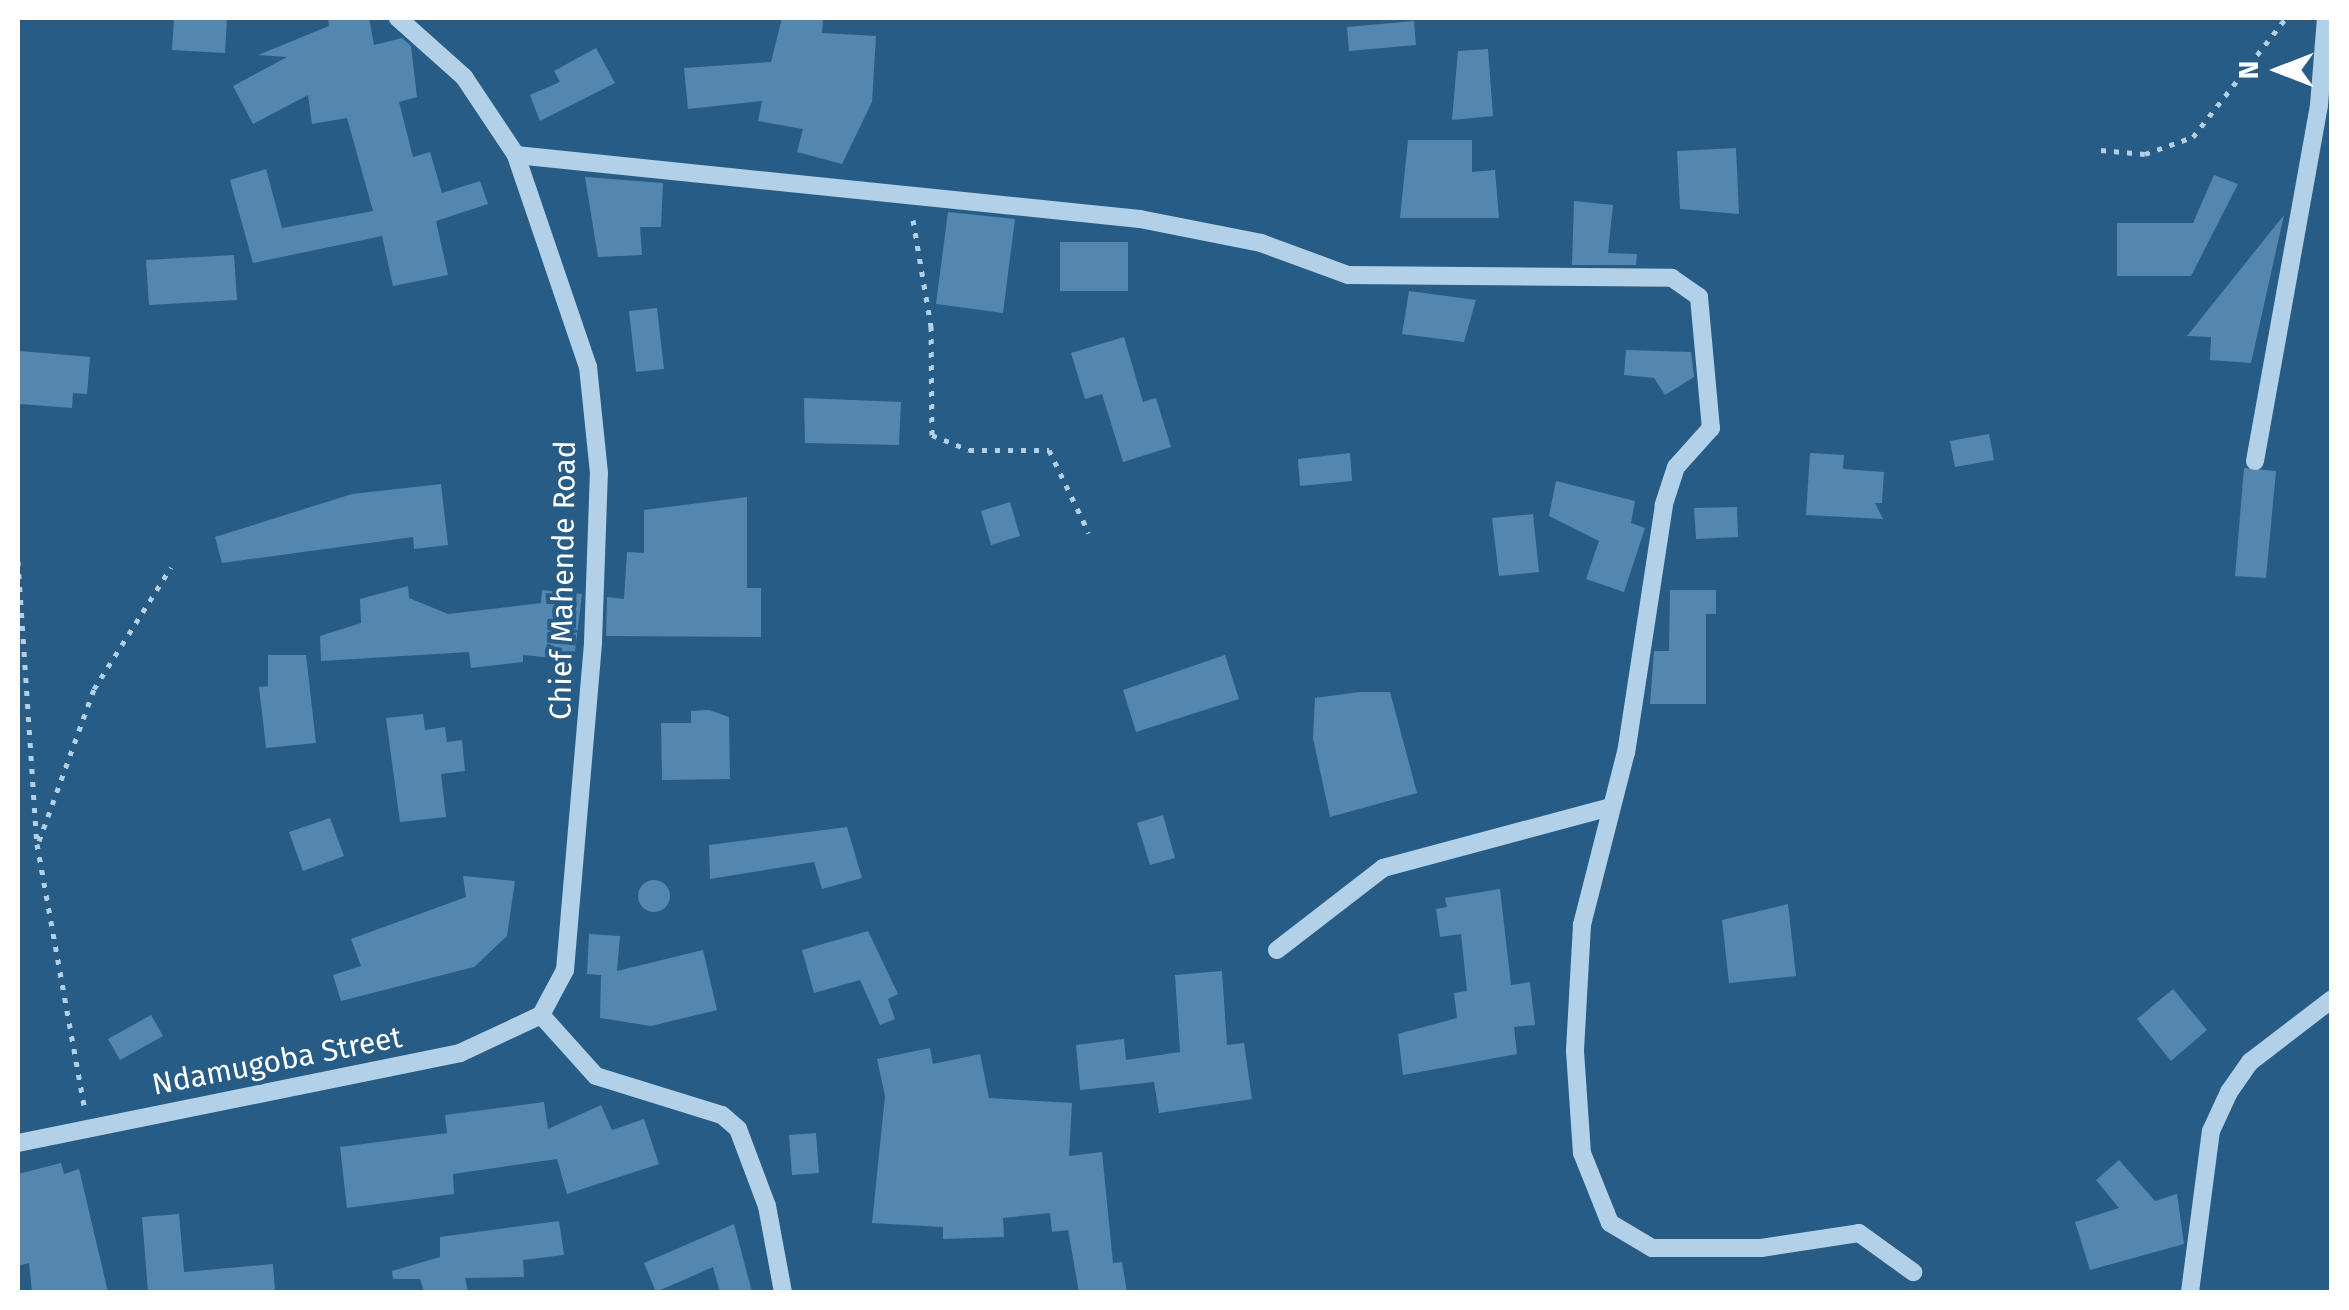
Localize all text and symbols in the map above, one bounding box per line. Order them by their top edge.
north arrow [2229,20,2329,120]
text: N [2232,61,2265,79]
street label: Chief Mahende Road [543,440,583,720]
street label: Ndamugoba Street [149,1019,405,1103]

